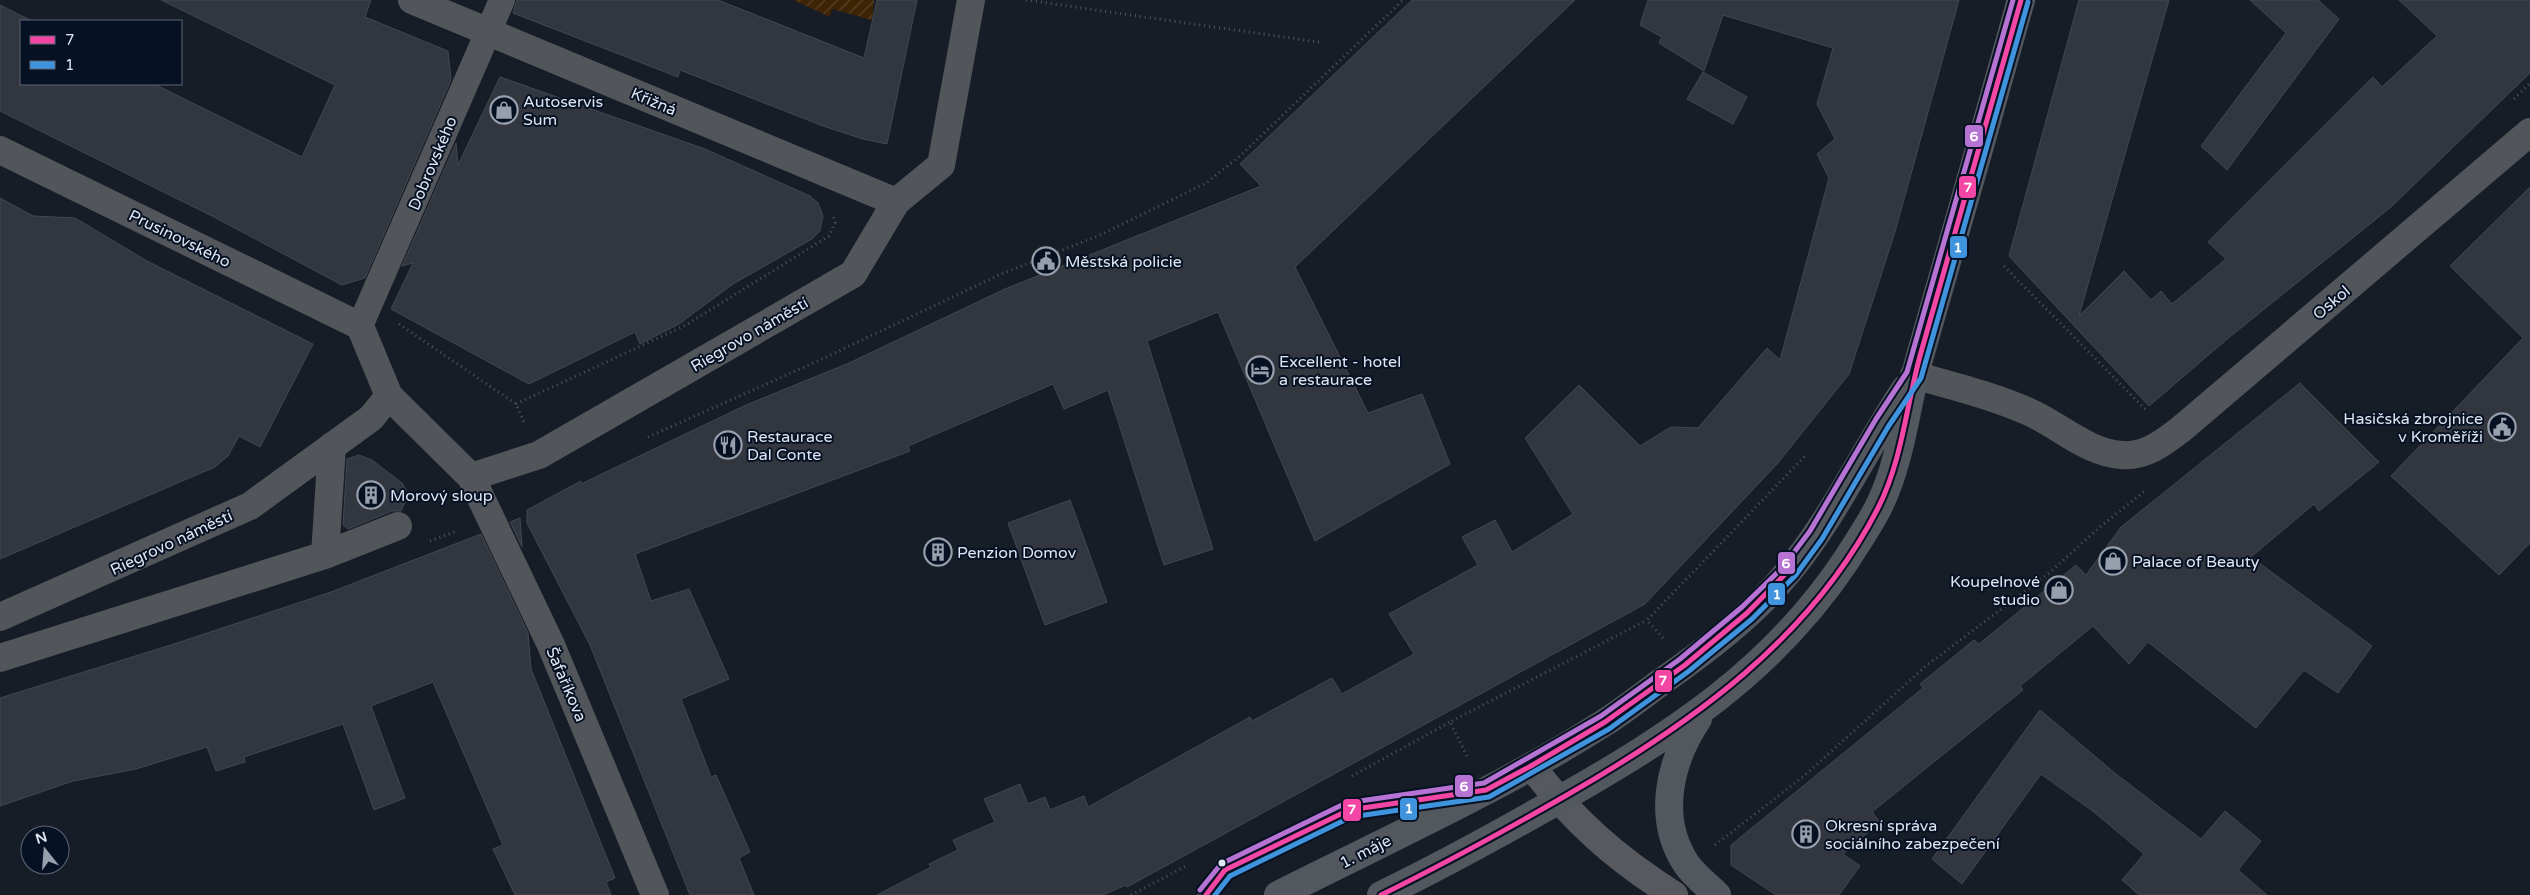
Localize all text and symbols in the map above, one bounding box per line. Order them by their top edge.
legend [20,20,182,85]
text: 7 [65,31,74,49]
text: 1 [65,56,74,74]
street label: Křižná [628,83,679,120]
place label: Autoservis Sum [523,92,603,130]
shop icon: Autoservis Sum [489,95,519,125]
street label: Dobrovského [404,113,462,213]
line badge: 6 [1964,124,1984,148]
text: 6 [1970,128,1979,145]
line badge: 7 [1958,175,1977,199]
text: 7 [1964,179,1973,196]
street label: Prusinovského [125,206,234,272]
line badge: 1 [1949,235,1968,259]
text: 1 [1954,239,1962,256]
public building icon: Městská policie [1031,246,1061,276]
place label: Městská policie [1065,252,1182,272]
street label: Oskol [2309,281,2354,324]
street label: Riegrovo náměstí [687,293,812,377]
place label: Excellent - hotel a restaurace [1279,352,1401,390]
hotel icon: Excellent - hotel a restaurace [1245,355,1275,385]
place label: Hasičská zbrojnice v Kroměříži [2343,409,2483,447]
public building icon: Hasičská zbrojnice v Kroměříži [2487,412,2517,442]
place label: Restaurace Dal Conte [747,427,833,465]
restaurant icon: Restaurace Dal Conte [713,430,743,460]
building icon: Morový sloup [356,480,386,510]
place label: Morový sloup [390,486,493,506]
street label: Riegrovo náměstí [107,506,236,580]
building icon: Penzion Domov [923,537,953,567]
place label: Penzion Domov [957,543,1077,563]
shop icon: Palace of Beauty [2098,546,2128,576]
line badge: 6 [1777,551,1796,575]
place label: Palace of Beauty [2132,552,2260,572]
text: 6 [1782,555,1791,572]
place label: Koupelnové studio [1950,572,2040,610]
shop icon: Koupelnové studio [2044,575,2074,605]
line badge: 1 [1767,582,1786,606]
text: 1 [1773,586,1781,603]
street label: Šafaříkova [541,644,591,725]
line badge: 7 [1654,669,1673,693]
text: 7 [1659,672,1668,689]
line badge: 6 [1454,774,1474,798]
text: 6 [1460,778,1469,795]
line badge: 1 [1399,797,1418,821]
line badge: 7 [1342,798,1362,822]
text: 1 [1405,800,1413,817]
text: 7 [1348,801,1357,818]
place label: Okresní správa sociálního zabezpečení [1825,816,2000,854]
building icon: Okresní správa sociálního zabezpečení [1791,819,1821,849]
north arrow [20,825,70,875]
text: N [33,828,49,848]
street label: 1. máje [1336,830,1395,873]
unlabelled marker [1217,858,1227,868]

